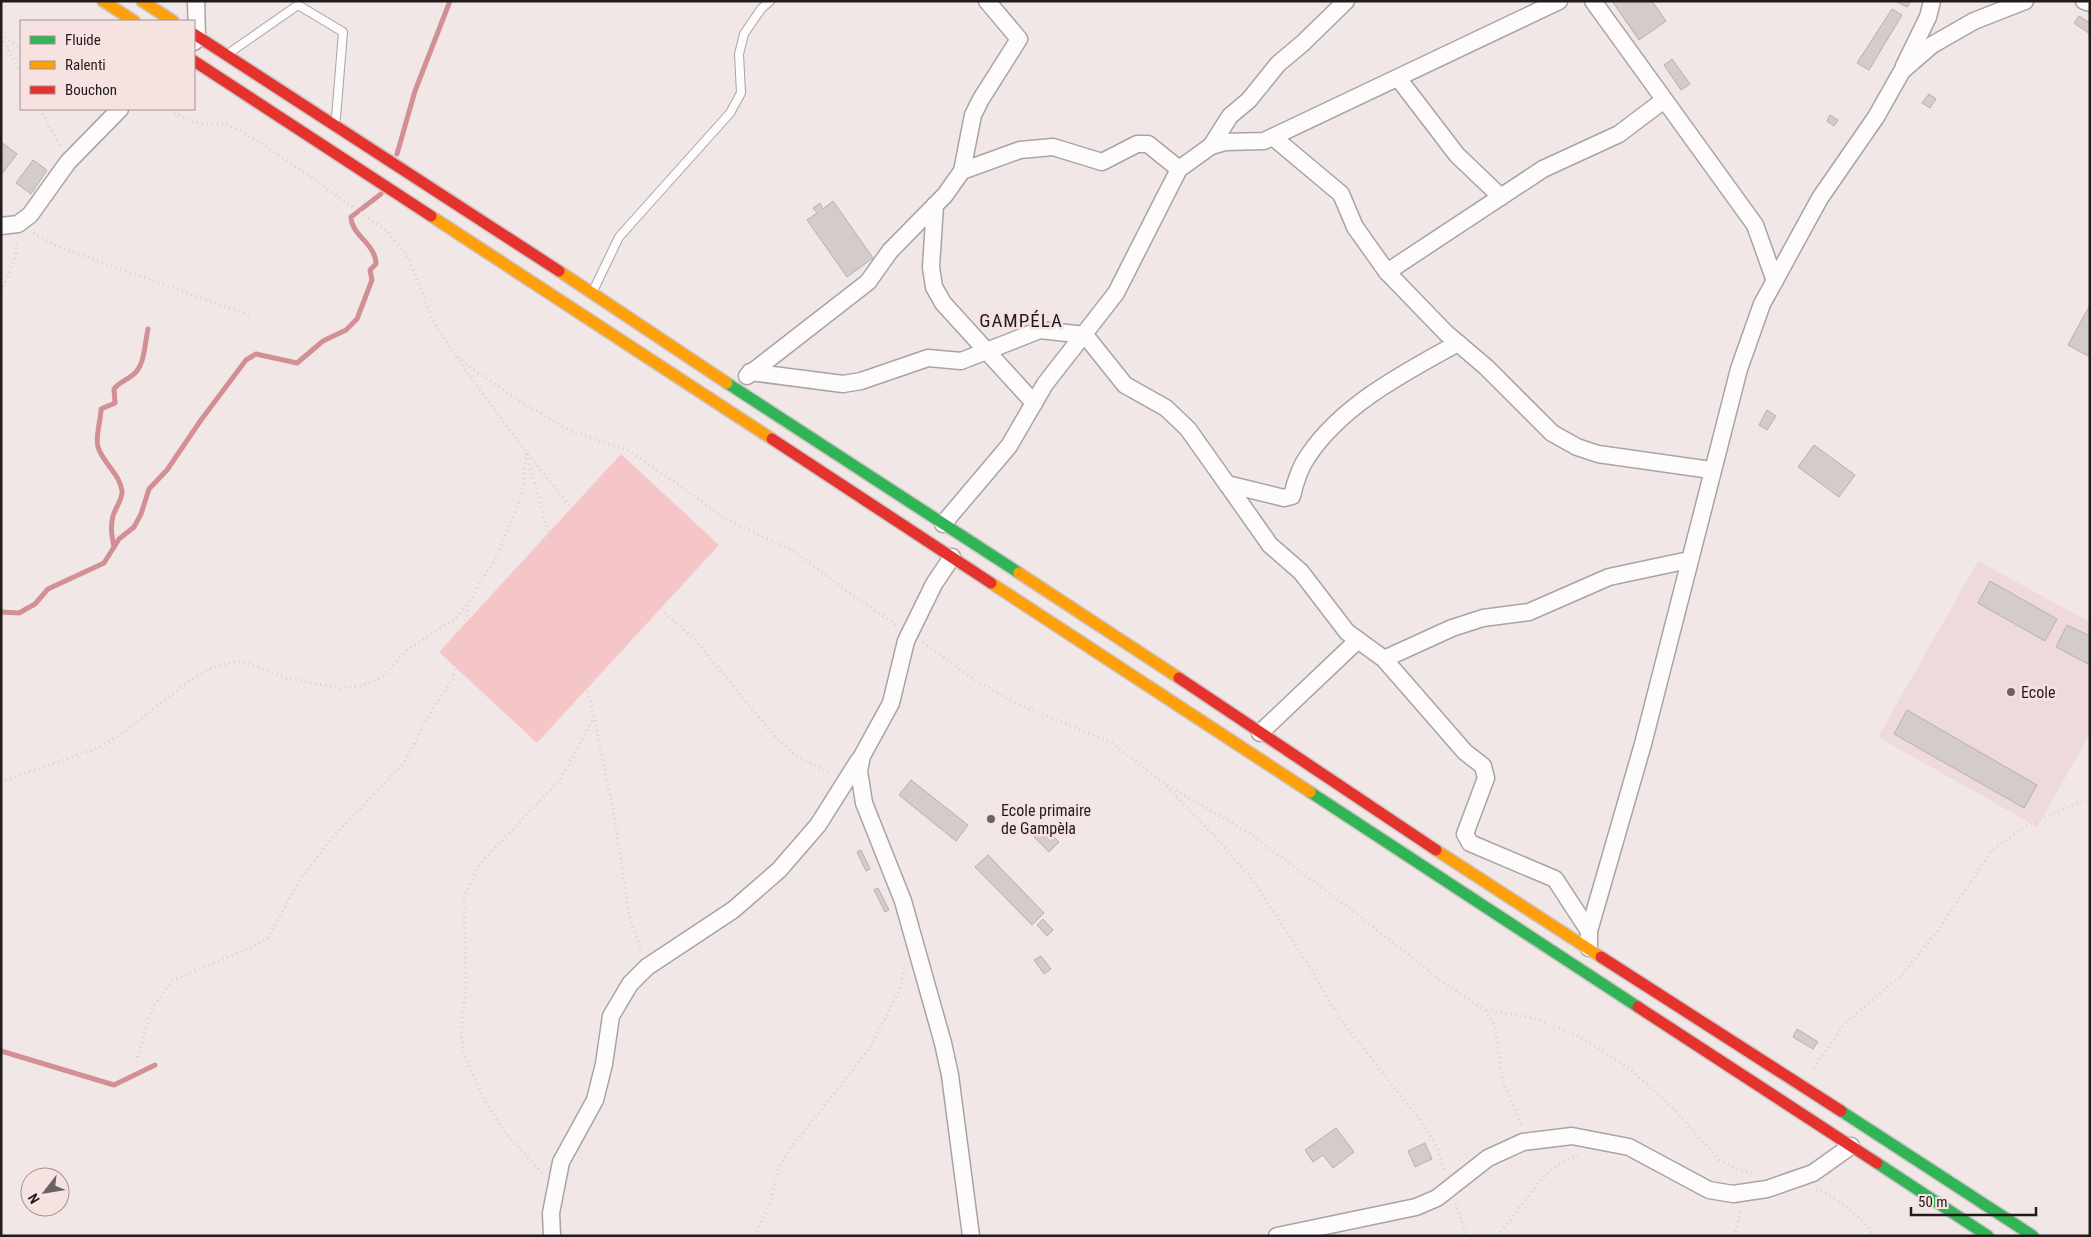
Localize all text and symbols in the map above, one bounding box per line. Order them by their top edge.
legend [20,20,195,110]
text: Fluide [65,31,101,49]
text: Ralenti [65,56,106,74]
text: Bouchon [65,81,117,99]
district label: GAMPÉLA [979,309,1063,332]
place label: Ecole [2021,683,2055,702]
marker: Ecole [2005,686,2017,698]
place label: Ecole primaire de Gampèla [1001,801,1091,838]
marker: Ecole primaire de Gampèla [985,813,997,825]
north arrow [20,1167,70,1217]
scale bar [1911,1184,2036,1216]
text: N [25,1191,43,1206]
text: 50 m [1918,1193,1948,1211]

